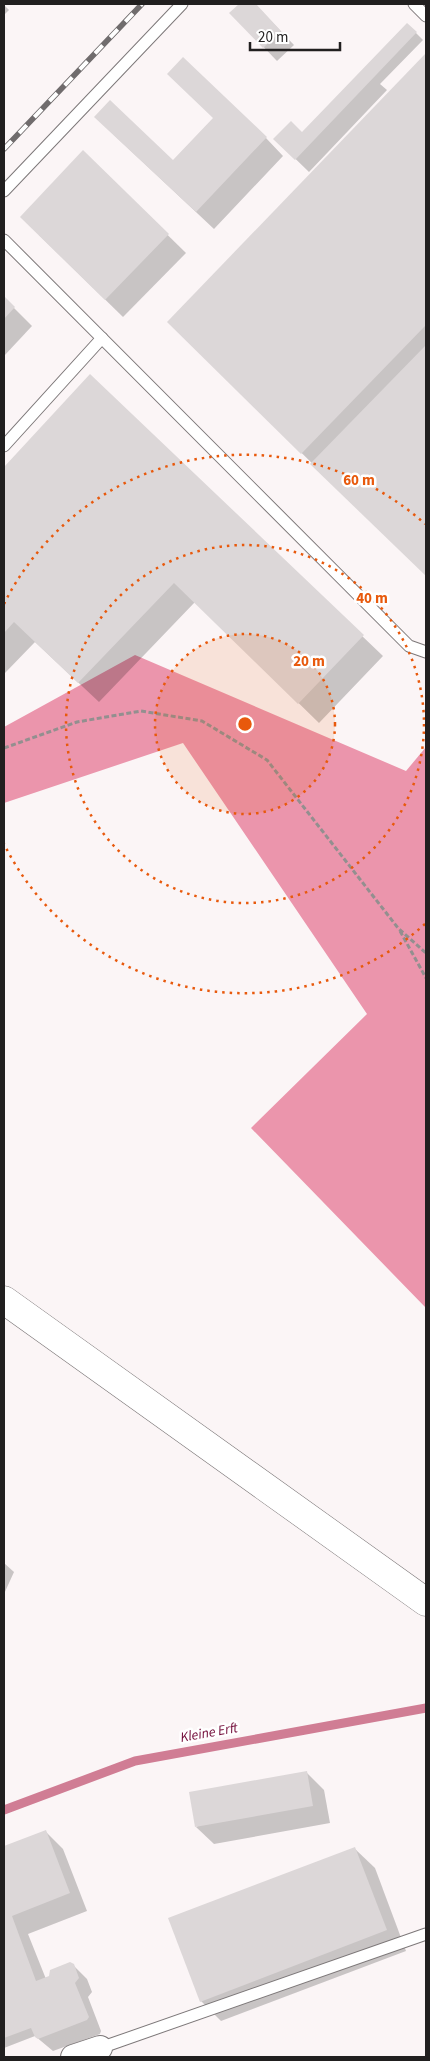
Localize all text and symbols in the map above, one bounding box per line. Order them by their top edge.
scale bar [250,20,340,52]
text: 20 m [258,27,288,48]
text: 60 m [343,470,375,491]
text: 40 m [356,588,388,609]
text: 20 m [293,651,325,672]
centre of rings [236,715,254,733]
water label: Kleine Erft [179,1718,240,1748]

